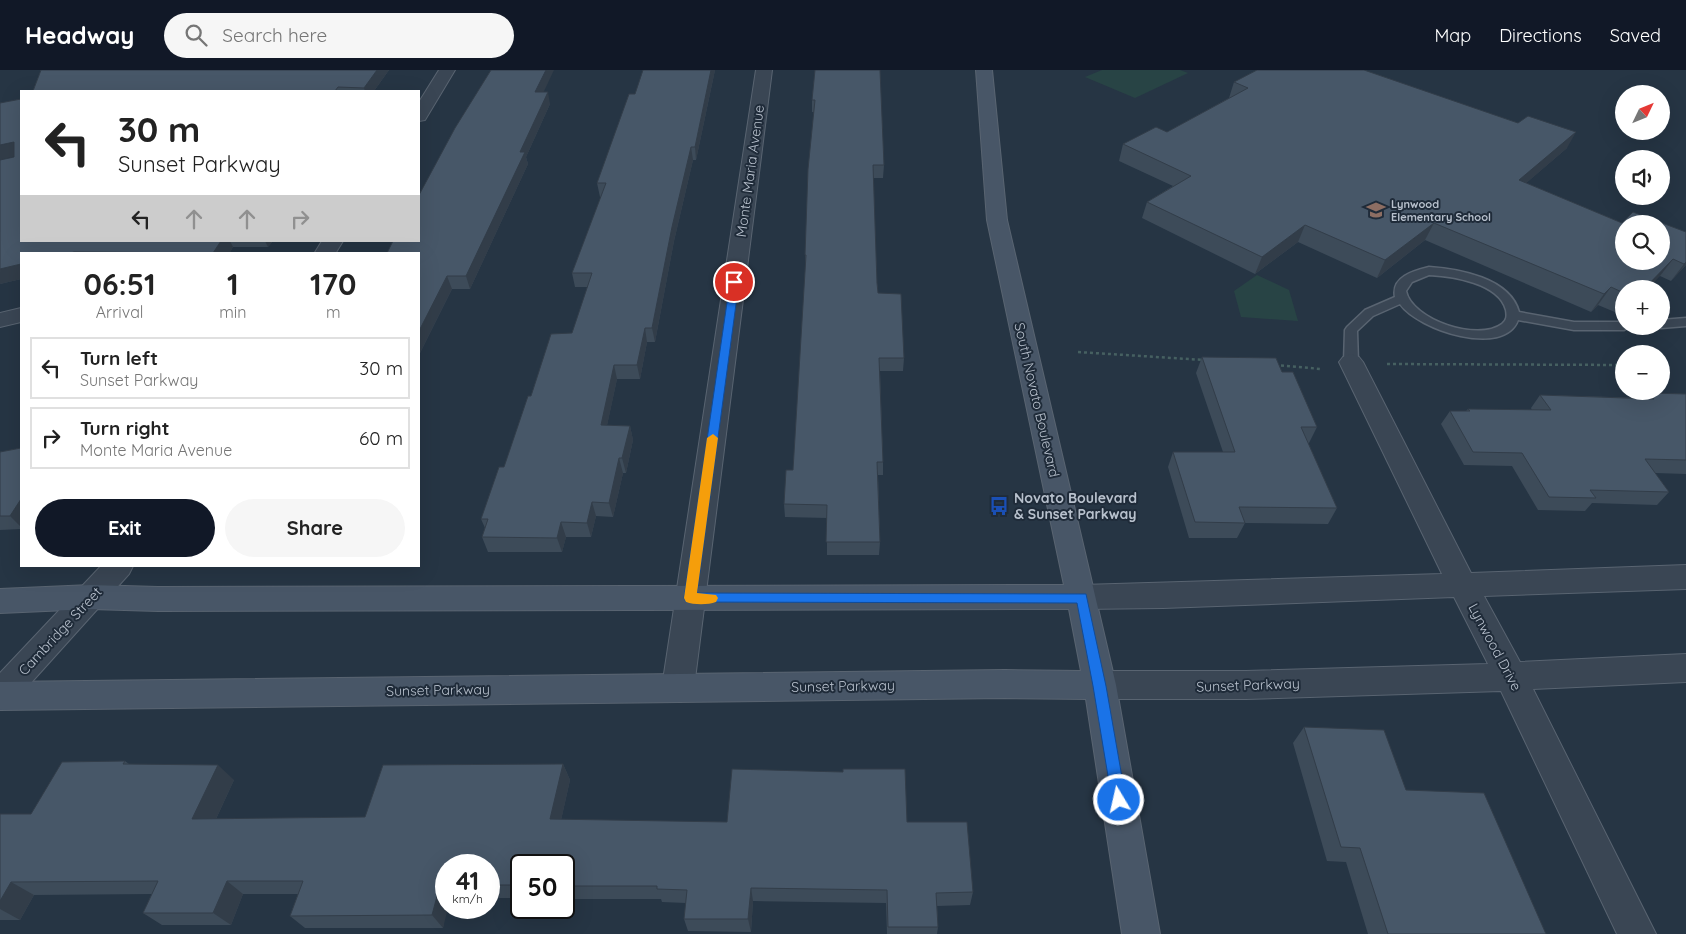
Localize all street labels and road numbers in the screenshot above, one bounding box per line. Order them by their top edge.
street label: Monte Maria Avenue [732,104,768,238]
street label: South Novato Boulevard [1010,321,1064,479]
street label: Cambridge Street [14,583,106,679]
street label: Lynwood Drive [1464,600,1526,694]
street label: Sunset Parkway [1196,674,1300,696]
street label: Sunset Parkway [791,676,895,696]
street label: Sunset Parkway [386,680,490,700]

